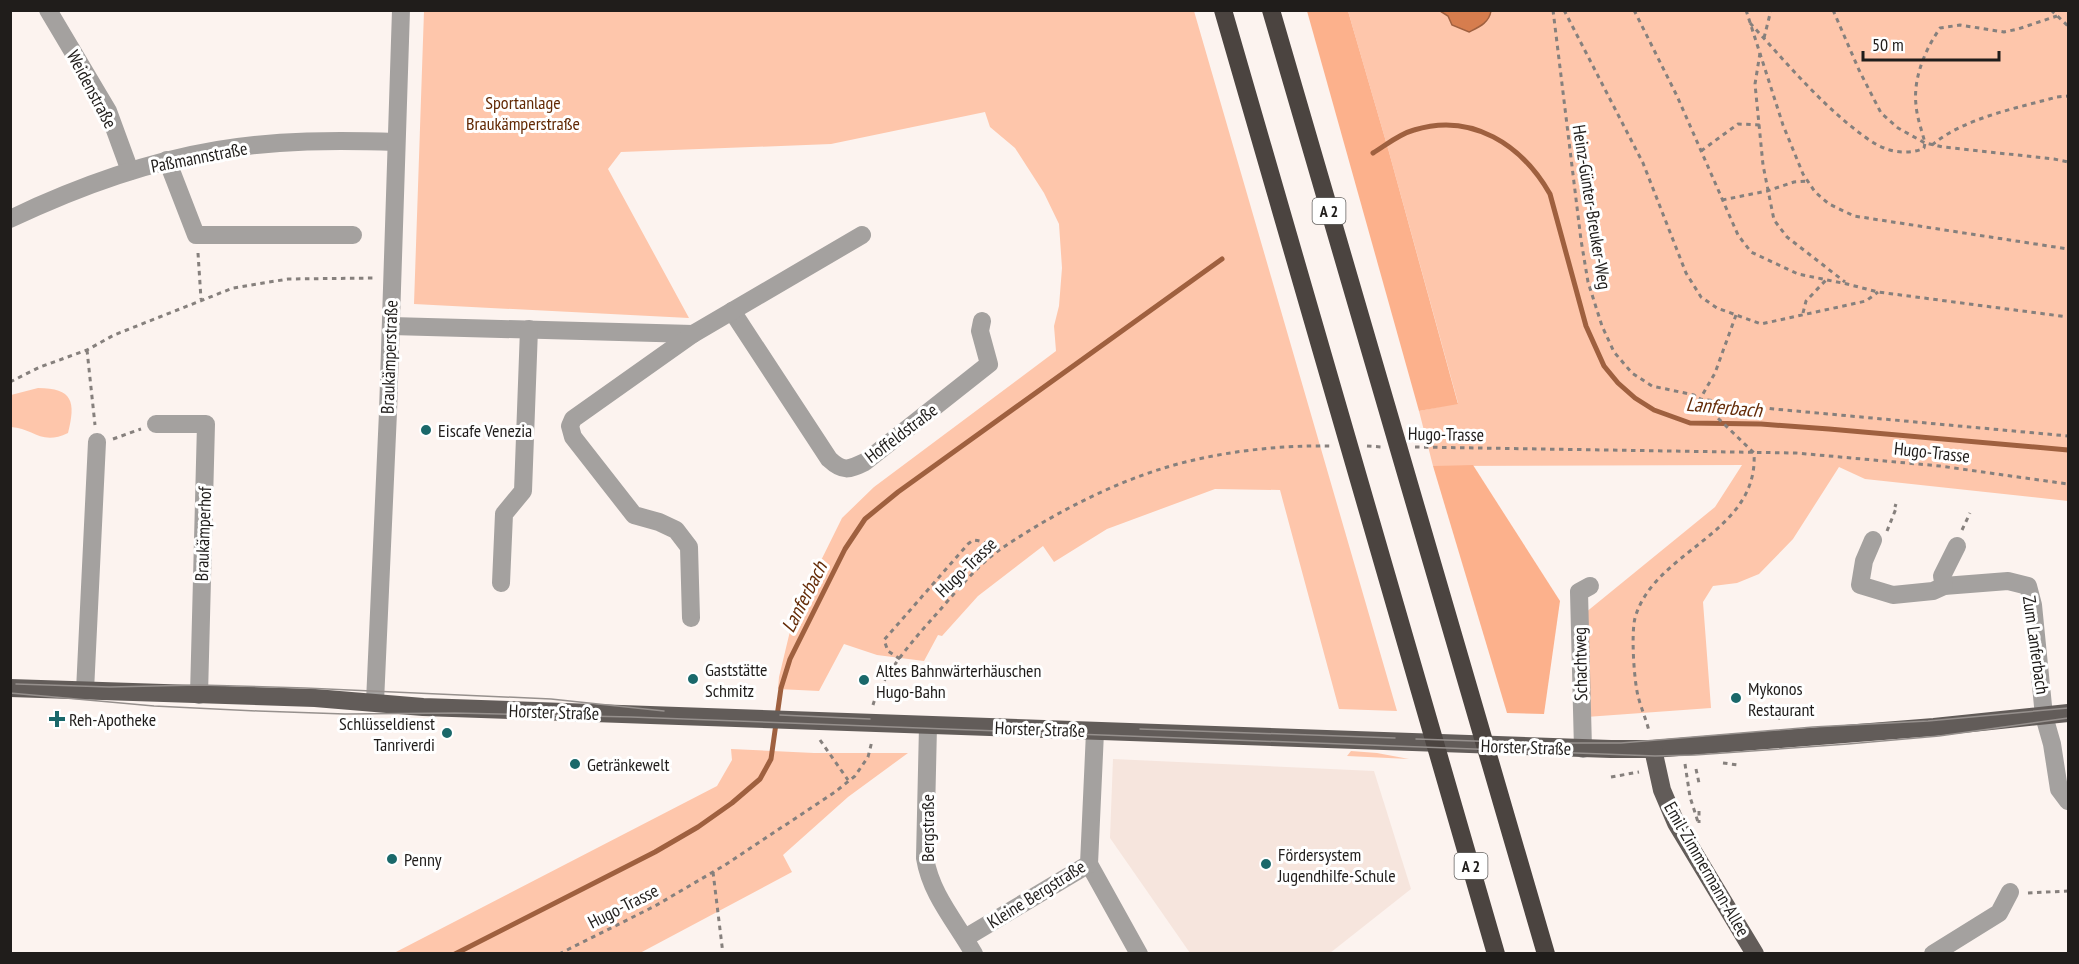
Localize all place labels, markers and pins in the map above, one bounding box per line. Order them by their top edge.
place label: Eiscafe Venezia [438,419,532,442]
marker: Eiscafe Venezia [419,423,433,437]
place label: Gaststätte Schmitz [705,658,768,702]
place label: Altes Bahnwärterhäuschen Hugo-Bahn [876,659,1041,703]
marker: Gaststätte Schmitz [686,672,700,686]
marker: Altes Bahnwärterhäuschen Hugo-Bahn [857,673,871,687]
place label: Mykonos Restaurant [1748,677,1814,721]
marker: Mykonos Restaurant [1729,691,1743,705]
place label: Reh-Apotheke [69,708,156,731]
marker: Reh-Apotheke [50,712,64,726]
place label: Schlüsseldienst Tanriverdi [339,712,435,756]
marker: Schlüsseldienst Tanriverdi [440,726,454,740]
place label: Getränkewelt [587,753,669,776]
marker: Getränkewelt [568,757,582,771]
place label: Fördersystem Jugendhilfe-Schule [1277,843,1396,887]
place label: Penny [404,848,442,871]
marker: Penny [385,852,399,866]
marker: Fördersystem Jugendhilfe-Schule [1259,857,1273,871]

